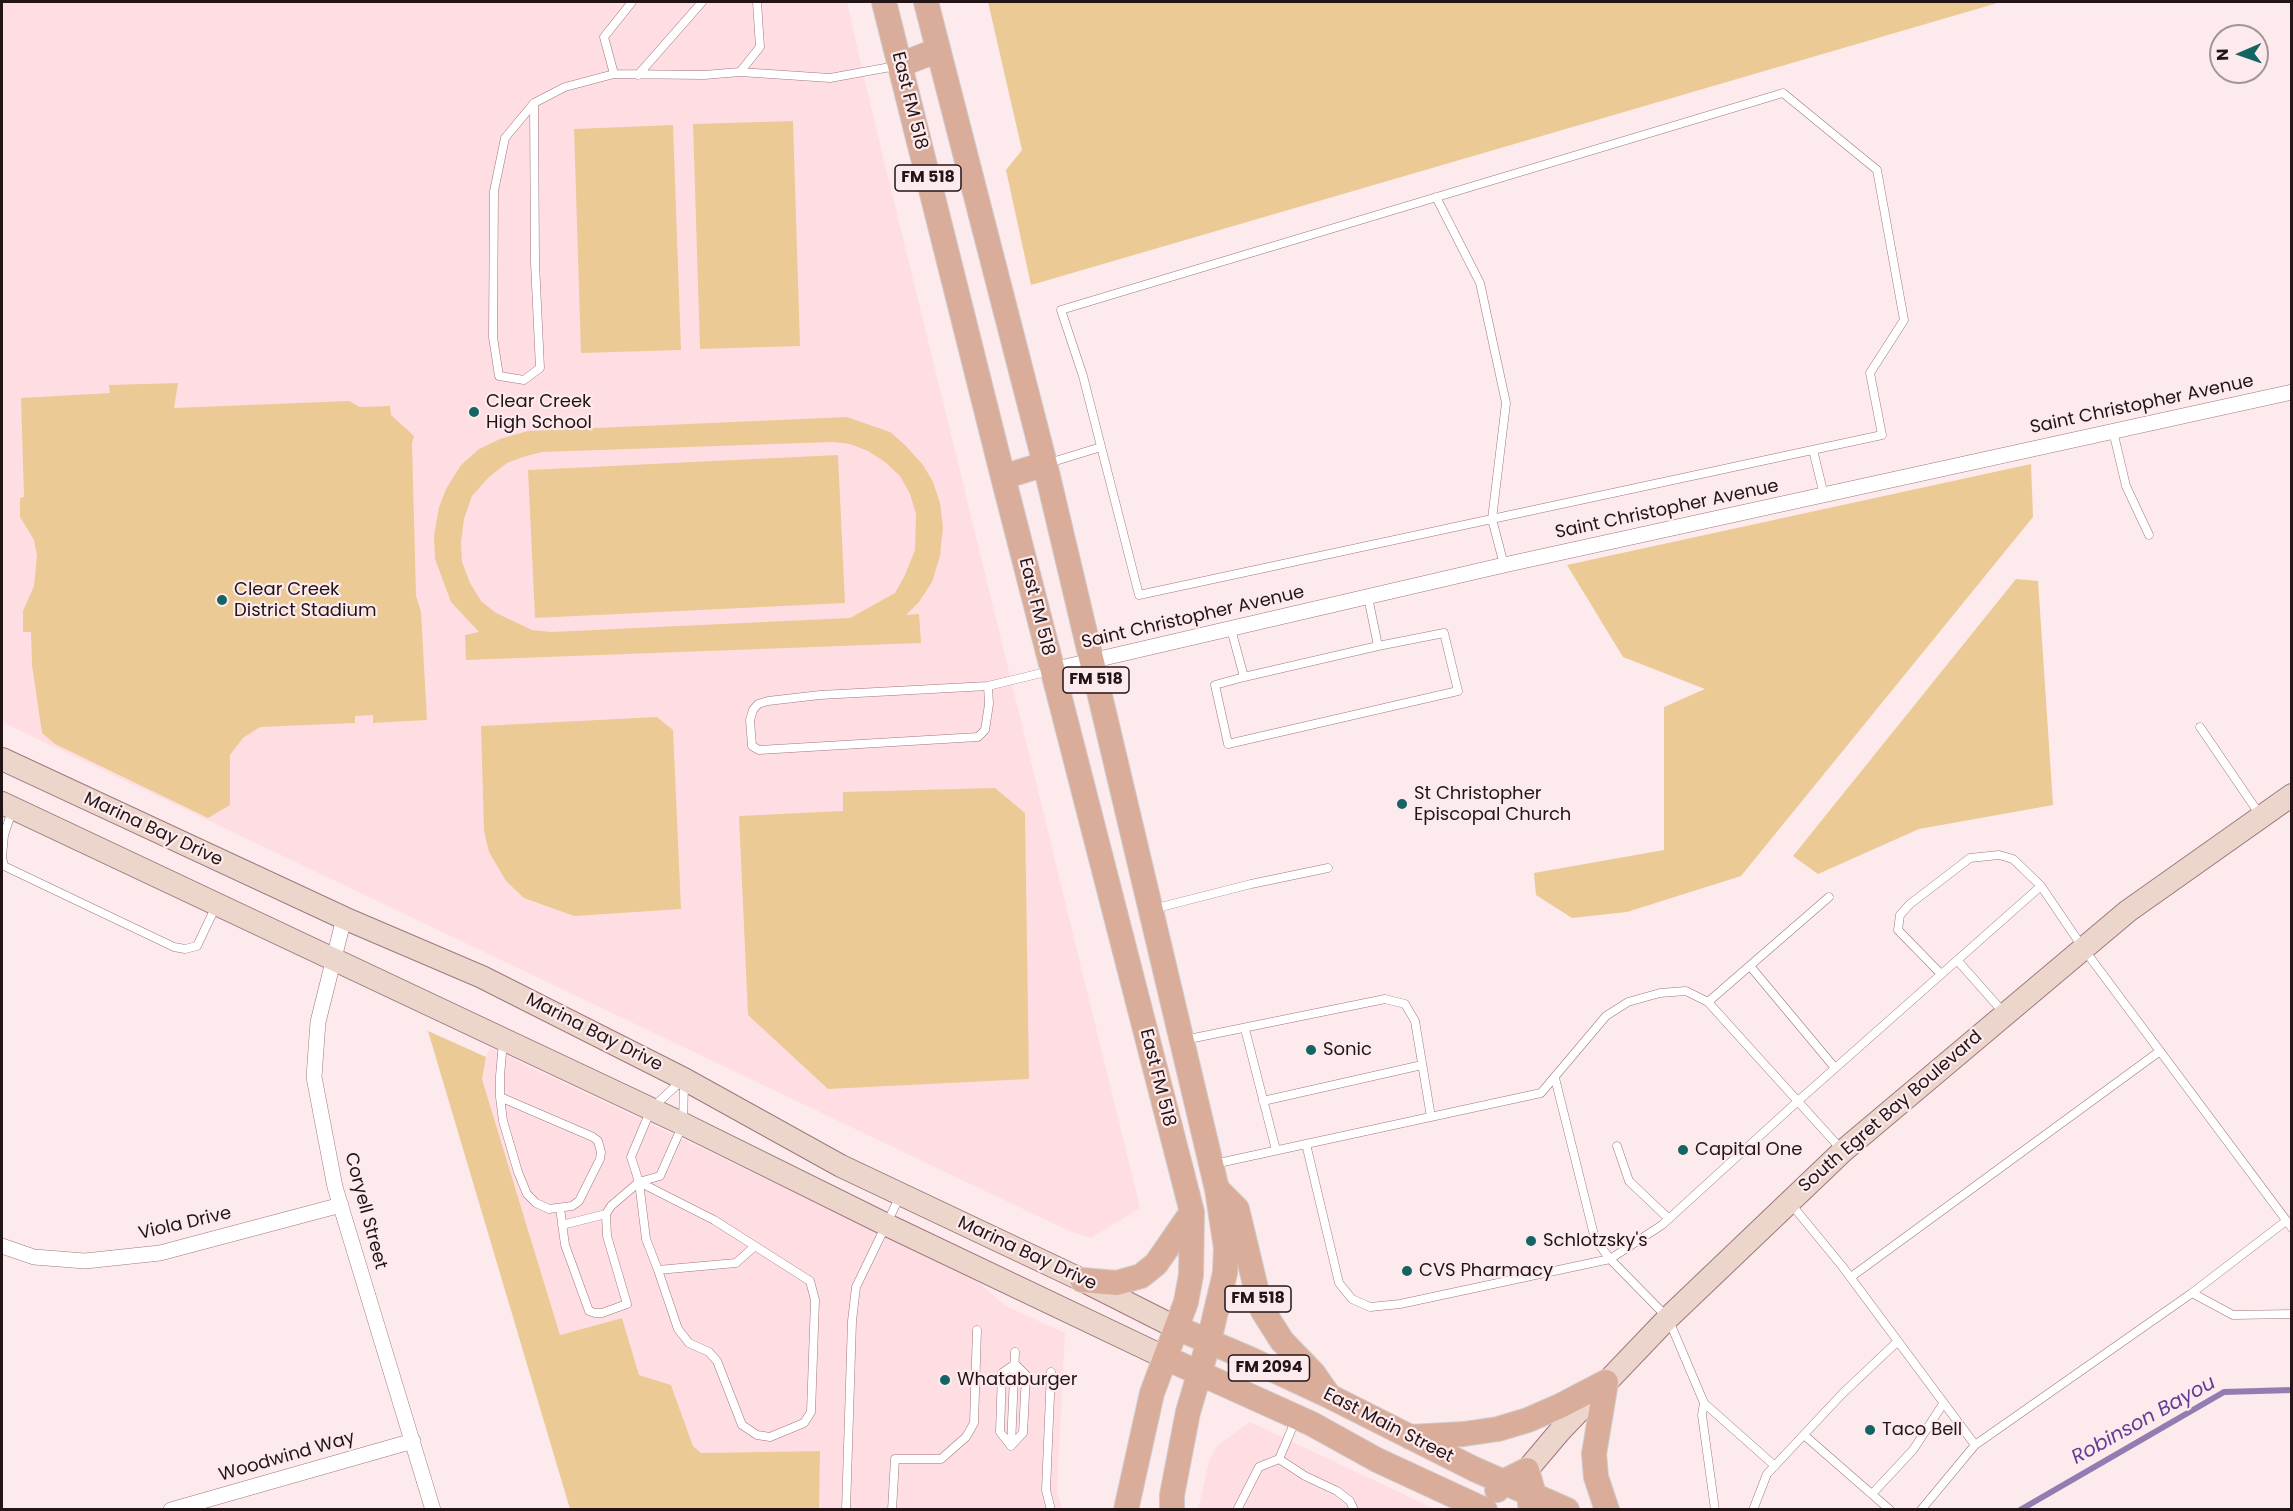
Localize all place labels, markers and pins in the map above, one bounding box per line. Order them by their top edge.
place label: Clear Creek High School [486,391,592,434]
marker: Clear Creek High School [467,405,481,419]
place label: Clear Creek District Stadium [234,579,376,622]
marker: Clear Creek District Stadium [215,593,229,607]
place label: St Christopher Episcopal Church [1414,783,1571,826]
marker: St Christopher Episcopal Church [1395,797,1409,811]
place label: Sonic [1323,1039,1372,1061]
marker: Sonic [1304,1043,1318,1057]
place label: Capital One [1695,1139,1802,1161]
marker: Capital One [1676,1143,1690,1157]
place label: Schlotzsky's [1543,1230,1648,1252]
marker: Schlotzsky's [1524,1234,1538,1248]
place label: CVS Pharmacy [1419,1260,1553,1282]
marker: CVS Pharmacy [1400,1264,1414,1278]
place label: Whataburger [957,1369,1077,1391]
marker: Whataburger [938,1373,952,1387]
place label: Taco Bell [1882,1419,1962,1441]
marker: Taco Bell [1863,1423,1877,1437]

